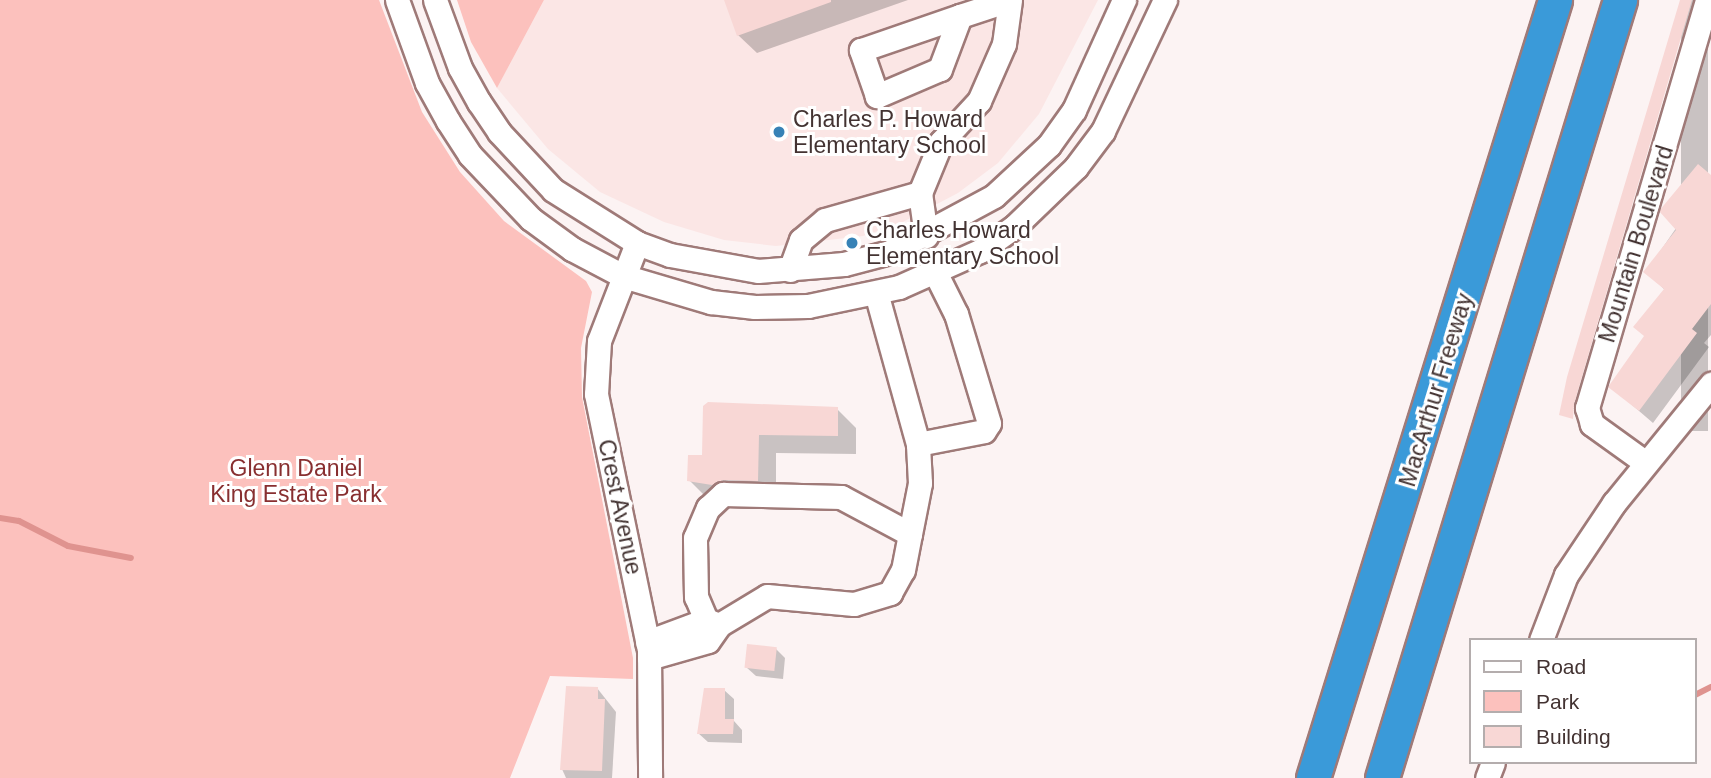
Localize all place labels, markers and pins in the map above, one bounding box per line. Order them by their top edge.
place label: Charles P. Howard Elementary School [793,105,986,159]
marker: Charles P. Howard Elementary School [771,124,787,140]
place label: Charles Howard Elementary School [866,216,1059,270]
marker: Charles Howard Elementary School [844,235,860,251]

